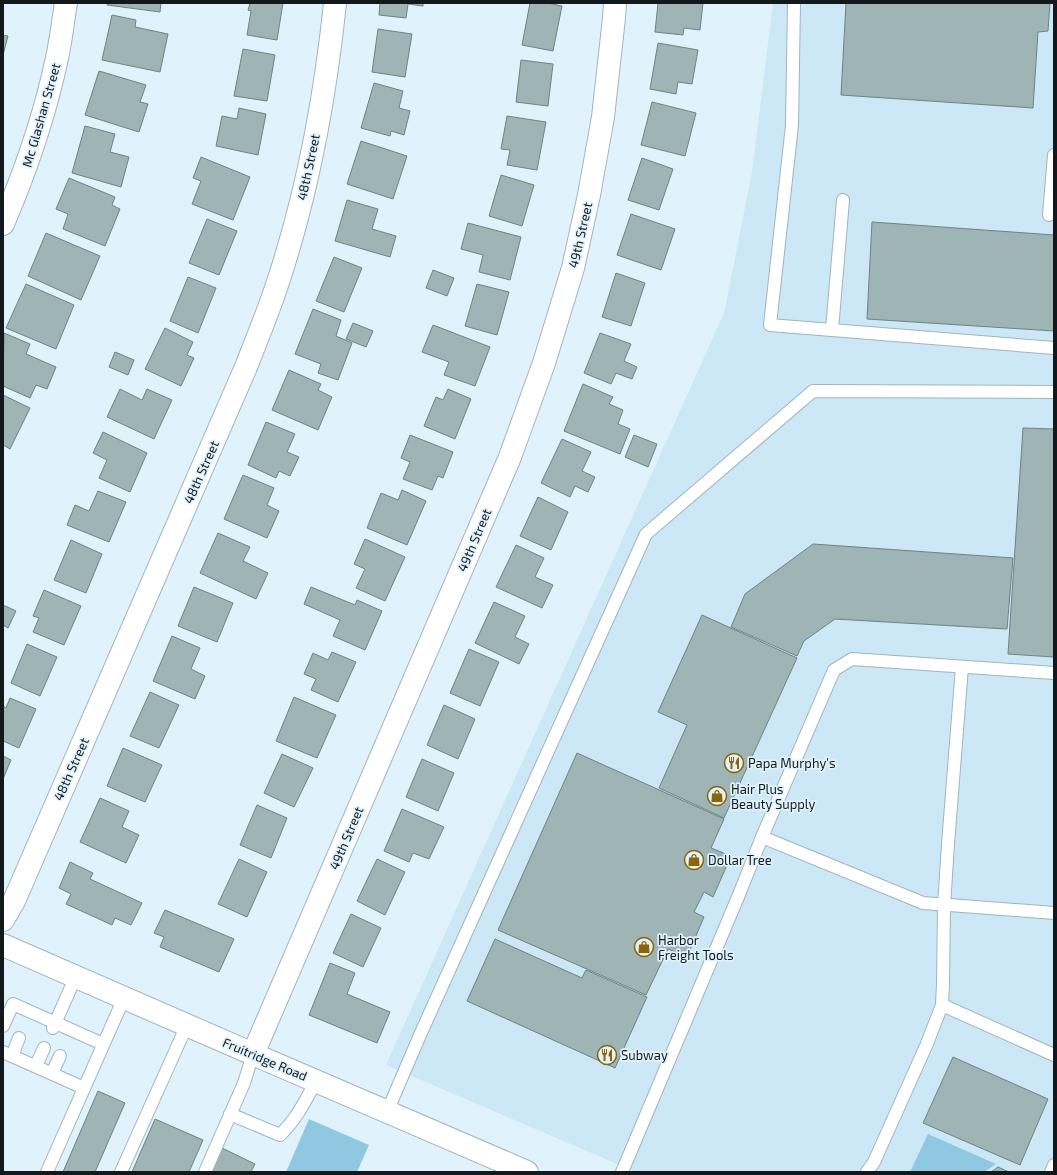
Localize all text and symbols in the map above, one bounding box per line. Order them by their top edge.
street label: Mc Glashan Street [18,61,64,169]
street label: 48th Street [293,132,323,202]
street label: 49th Street [565,201,595,269]
street label: 48th Street [180,438,222,506]
street label: 49th Street [454,506,494,574]
street label: 48th Street [50,735,92,803]
restaurant icon: Papa Murphy's [723,752,745,774]
place label: Papa Murphy's [748,755,836,771]
place label: Hair Plus Beauty Supply [731,781,815,812]
shop icon: Hair Plus Beauty Supply [706,785,728,807]
street label: 49th Street [326,804,366,872]
shop icon: Dollar Tree [683,849,705,871]
place label: Dollar Tree [708,852,772,868]
place label: Harbor Freight Tools [658,932,734,963]
shop icon: Harbor Freight Tools [633,936,655,958]
street label: Fruitridge Road [220,1034,310,1084]
restaurant icon: Subway [596,1044,618,1066]
place label: Subway [621,1047,668,1063]

